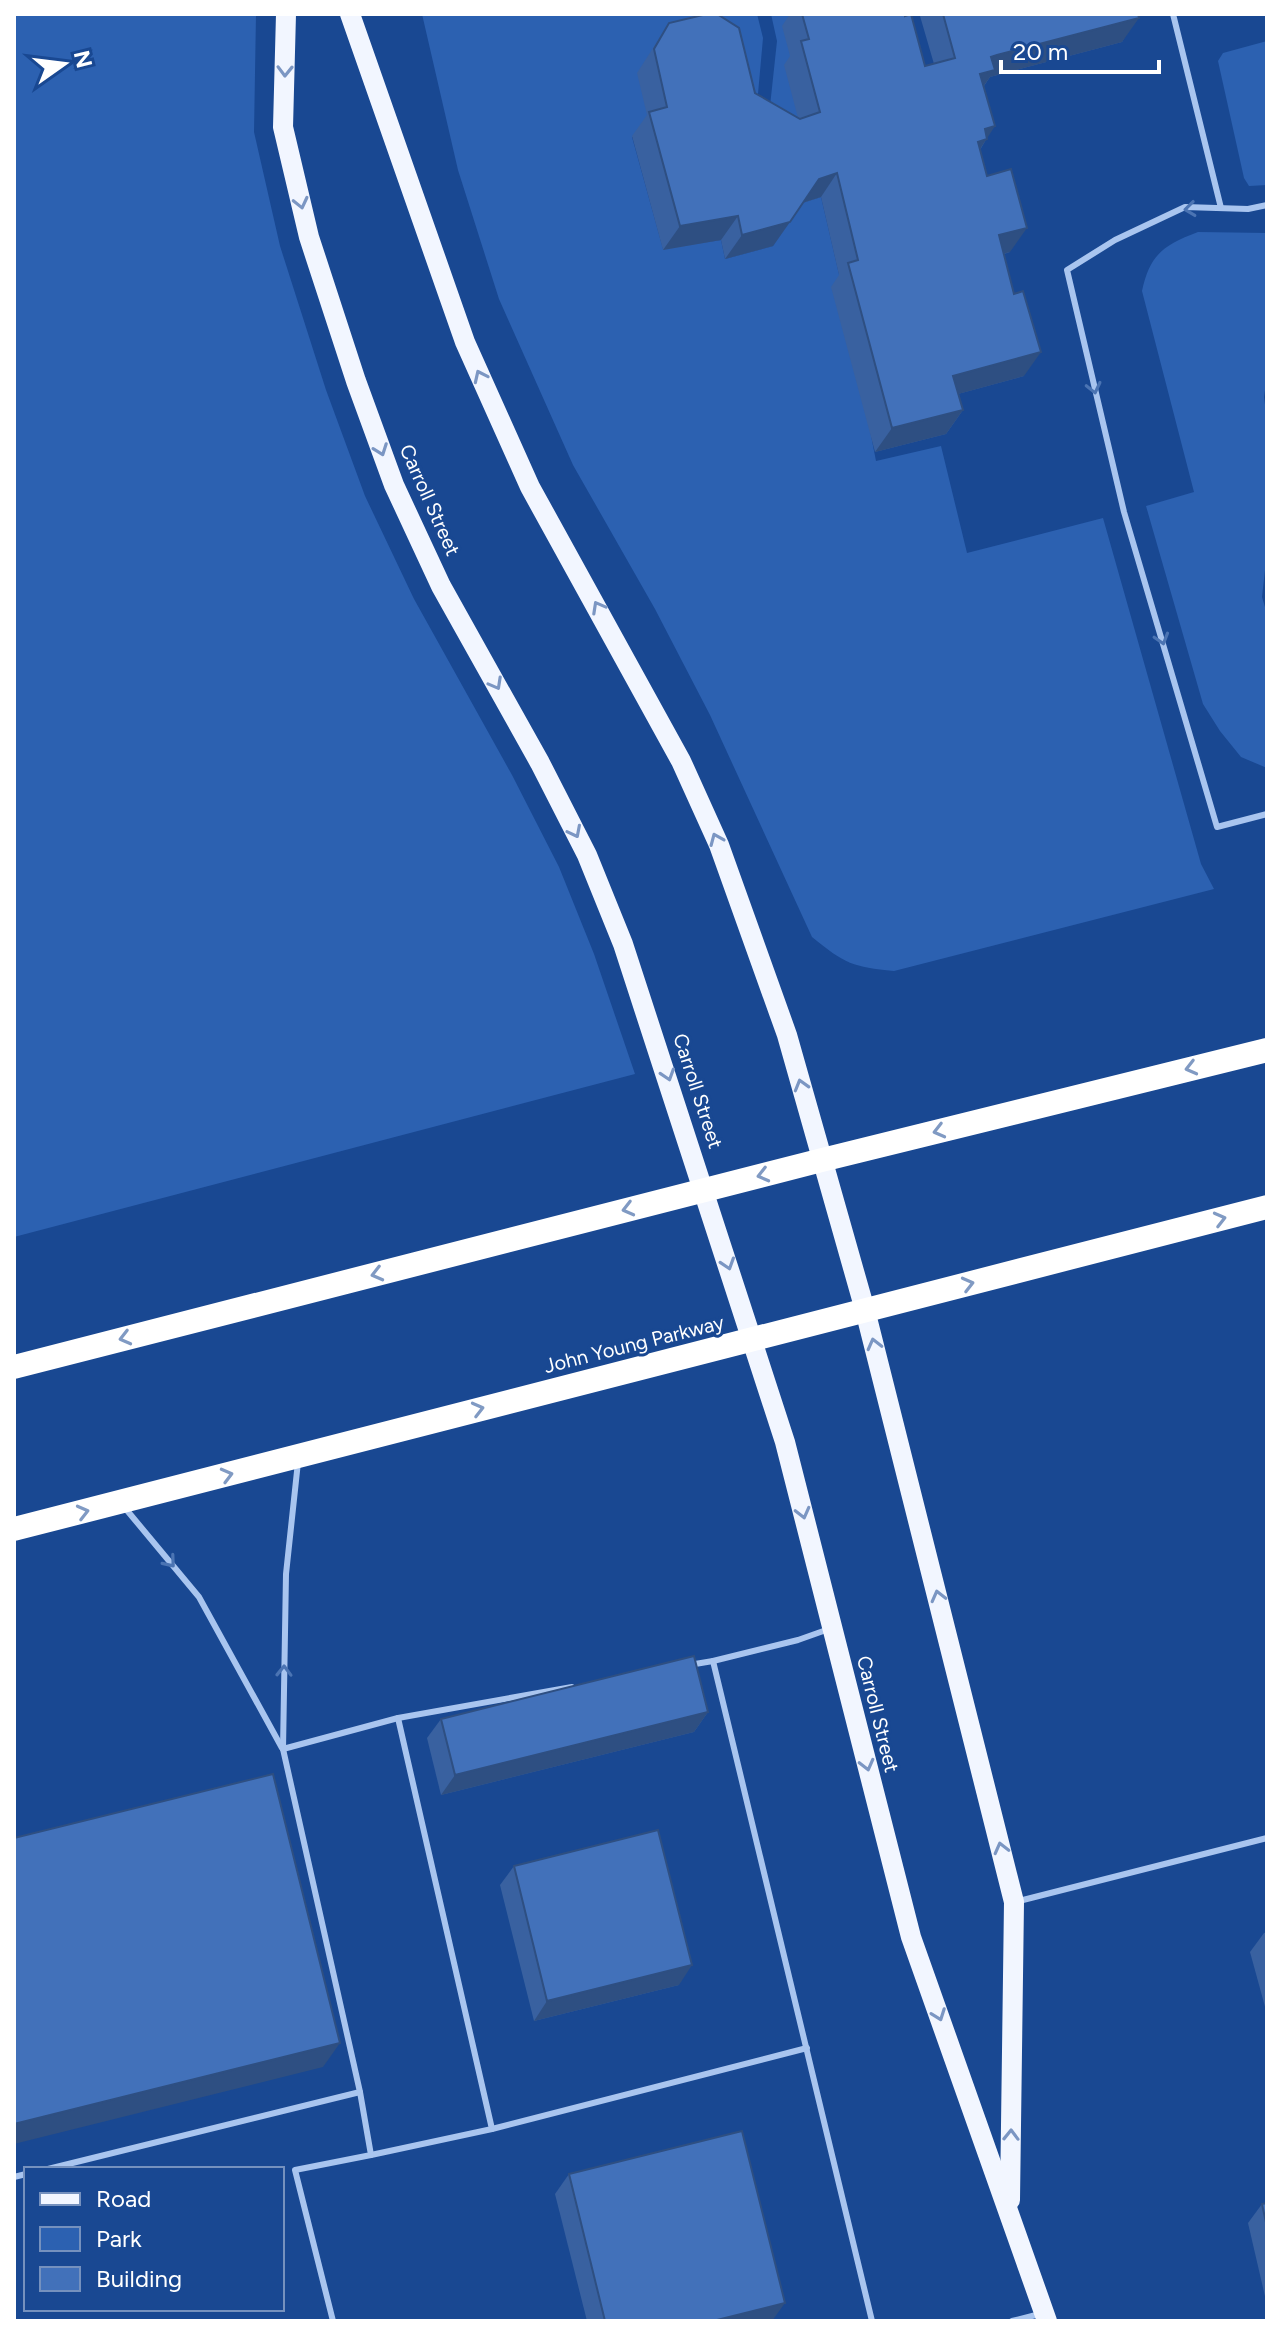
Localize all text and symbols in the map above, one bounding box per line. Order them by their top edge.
north arrow [24,24,104,104]
scale bar [1001,24,1159,74]
text: 20 m [1013,37,1068,66]
text: N [68,48,98,71]
one-way arrow [276,65,293,78]
one-way arrow [292,196,309,210]
one-way arrow [1183,200,1197,217]
one-way arrow [474,370,490,385]
one-way arrow [1085,381,1102,395]
street label: Carroll Street [395,441,465,559]
one-way arrow [372,443,388,457]
one-way arrow [593,601,608,616]
one-way arrow [1153,632,1169,646]
one-way arrow [486,675,501,690]
one-way arrow [566,824,581,839]
one-way arrow [710,833,726,847]
street label: Carroll Street [668,1030,728,1152]
one-way arrow [1185,1059,1199,1076]
one-way arrow [658,1067,674,1081]
one-way arrow [794,1078,810,1092]
one-way arrow [932,1121,946,1138]
one-way arrow [757,1165,770,1182]
one-way arrow [622,1200,636,1217]
one-way arrow [1212,1212,1226,1229]
one-way arrow [719,1257,735,1271]
one-way arrow [370,1264,384,1281]
one-way arrow [960,1276,974,1293]
street label: John Young Parkway [541,1310,727,1378]
one-way arrow [118,1329,132,1346]
one-way arrow [866,1338,883,1351]
one-way arrow [471,1402,485,1419]
one-way arrow [219,1467,233,1484]
one-way arrow [75,1504,89,1521]
one-way arrow [793,1506,810,1520]
one-way arrow [160,1553,175,1567]
one-way arrow [930,1590,947,1603]
street label: Carroll Street [852,1653,904,1775]
one-way arrow [275,1664,293,1677]
one-way arrow [857,1758,874,1772]
one-way arrow [993,1842,1010,1856]
one-way arrow [929,2007,945,2021]
one-way arrow [1002,2128,1020,2141]
legend [24,2167,284,2311]
text: Road [96,2184,151,2213]
text: Park [96,2224,142,2253]
text: Building [96,2264,182,2293]

